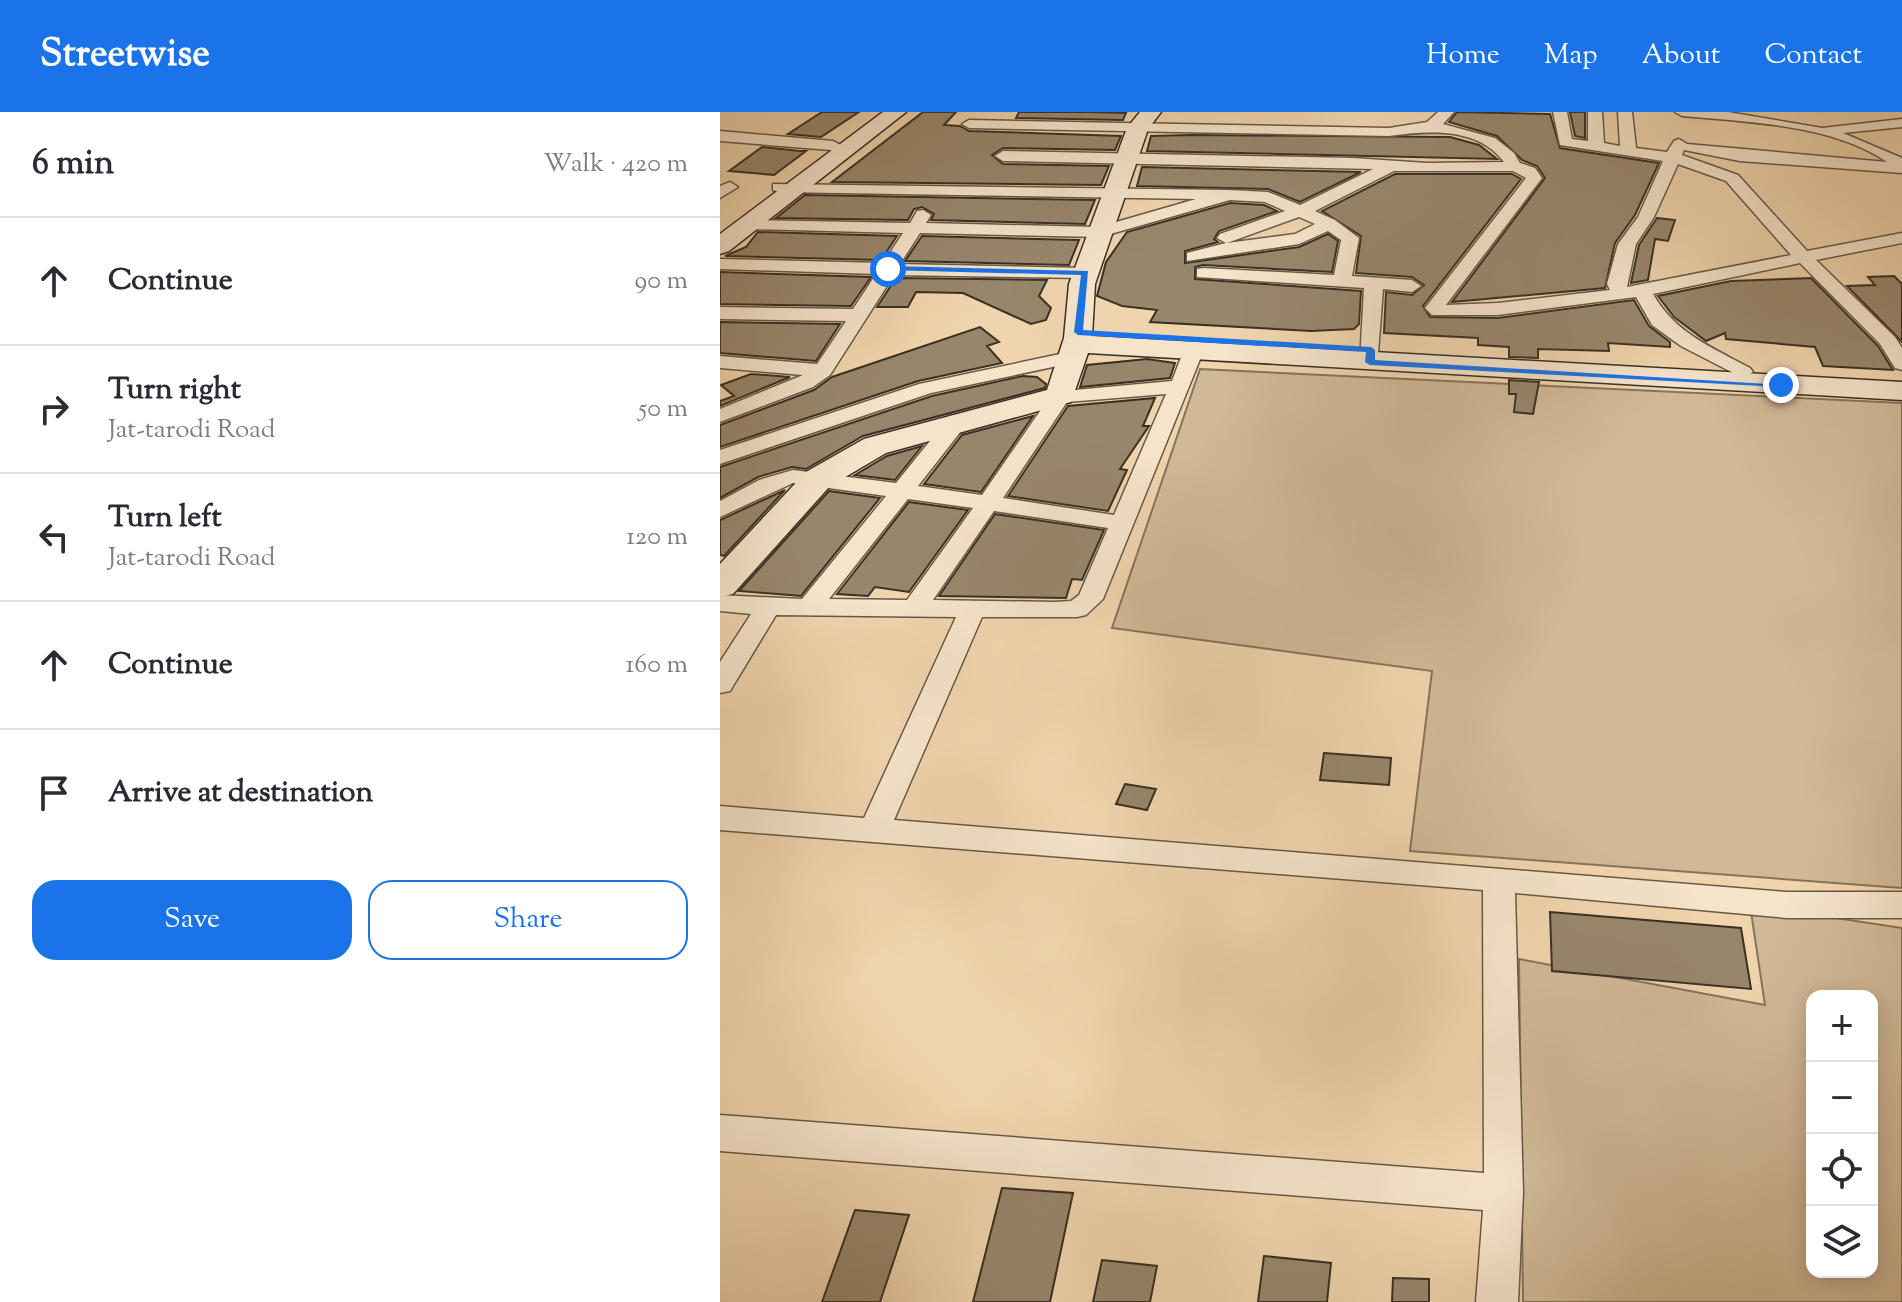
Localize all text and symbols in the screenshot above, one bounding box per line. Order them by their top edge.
text: Streetwise [40,29,210,83]
text: Home [1426,36,1500,76]
text: Map [1544,36,1598,76]
text: About [1642,36,1720,76]
text: Contact [1764,36,1862,76]
text: 6 min [32,140,114,189]
text: Walk · 420 m [543,146,688,183]
route start [870,251,906,287]
icon: ahead [32,259,76,303]
text: Continue [108,260,233,303]
text: 90 m [635,263,688,300]
route end [1763,367,1799,403]
text: Turn right [108,369,241,412]
icon: right [32,387,76,431]
text: 50 m [638,391,688,428]
text: Jat-tarodi Road [108,412,275,449]
text: Turn left [108,497,222,540]
icon: left [32,515,76,559]
text: 120 m [626,519,688,556]
text: Jat-tarodi Road [108,540,275,577]
icon: ahead [32,643,76,687]
text: Continue [108,644,233,687]
text: 160 m [625,647,688,684]
icon: arrive [32,771,76,815]
text: Arrive at destination [108,772,373,815]
button: Save [32,880,352,960]
button: Share [368,880,688,960]
map controls [1806,990,1878,1278]
button: + [1806,990,1878,1062]
button: − [1806,1062,1878,1134]
button: locate [1806,1134,1878,1206]
button: layers [1806,1206,1878,1278]

